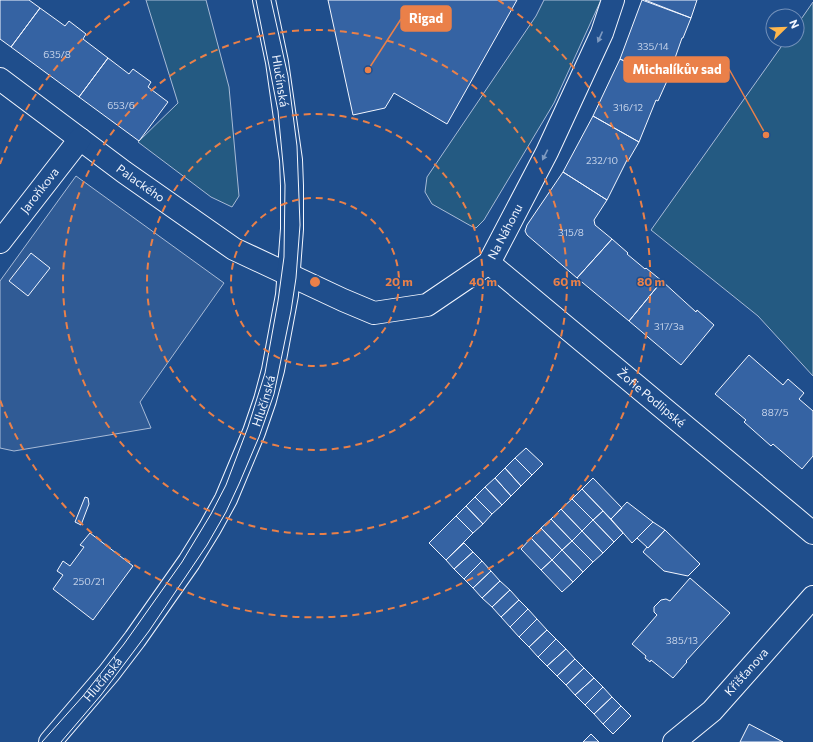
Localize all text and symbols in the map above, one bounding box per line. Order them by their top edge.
callout: Rigad [401,6,451,31]
north arrow [765,8,805,48]
text: Rigad [409,10,443,26]
text: N [787,18,802,30]
one-way arrow [597,31,603,42]
house number: 335/14 [637,40,669,52]
house number: 635/8 [43,48,71,60]
street label: Hlučínská [270,54,292,108]
callout: Michalíkův sad [624,57,729,82]
text: Michalíkův sad [633,61,722,77]
house number: 653/6 [107,99,135,111]
house number: 316/12 [613,101,644,113]
one-way arrow [542,149,548,160]
house number: 232/10 [586,154,618,166]
street label: Palackého [114,161,168,204]
street label: Jaroňkova [17,164,61,216]
street label: Na Náhonu [484,201,525,261]
house number: 315/8 [558,226,584,238]
text: 20 m [385,274,413,288]
text: 40 m [469,274,497,288]
text: 60 m [553,274,581,288]
text: 80 m [637,274,665,288]
centre of rings [308,275,322,289]
house number: 317/3a [654,320,684,332]
street label: Žofie Podlipské [615,365,689,430]
street label: Hlučínská [248,374,277,428]
house number: 887/5 [762,406,789,418]
house number: 250/21 [73,575,105,587]
house number: 385/13 [666,634,698,646]
street label: Křišťanova [721,645,770,698]
street label: Hlučínská [80,654,124,704]

